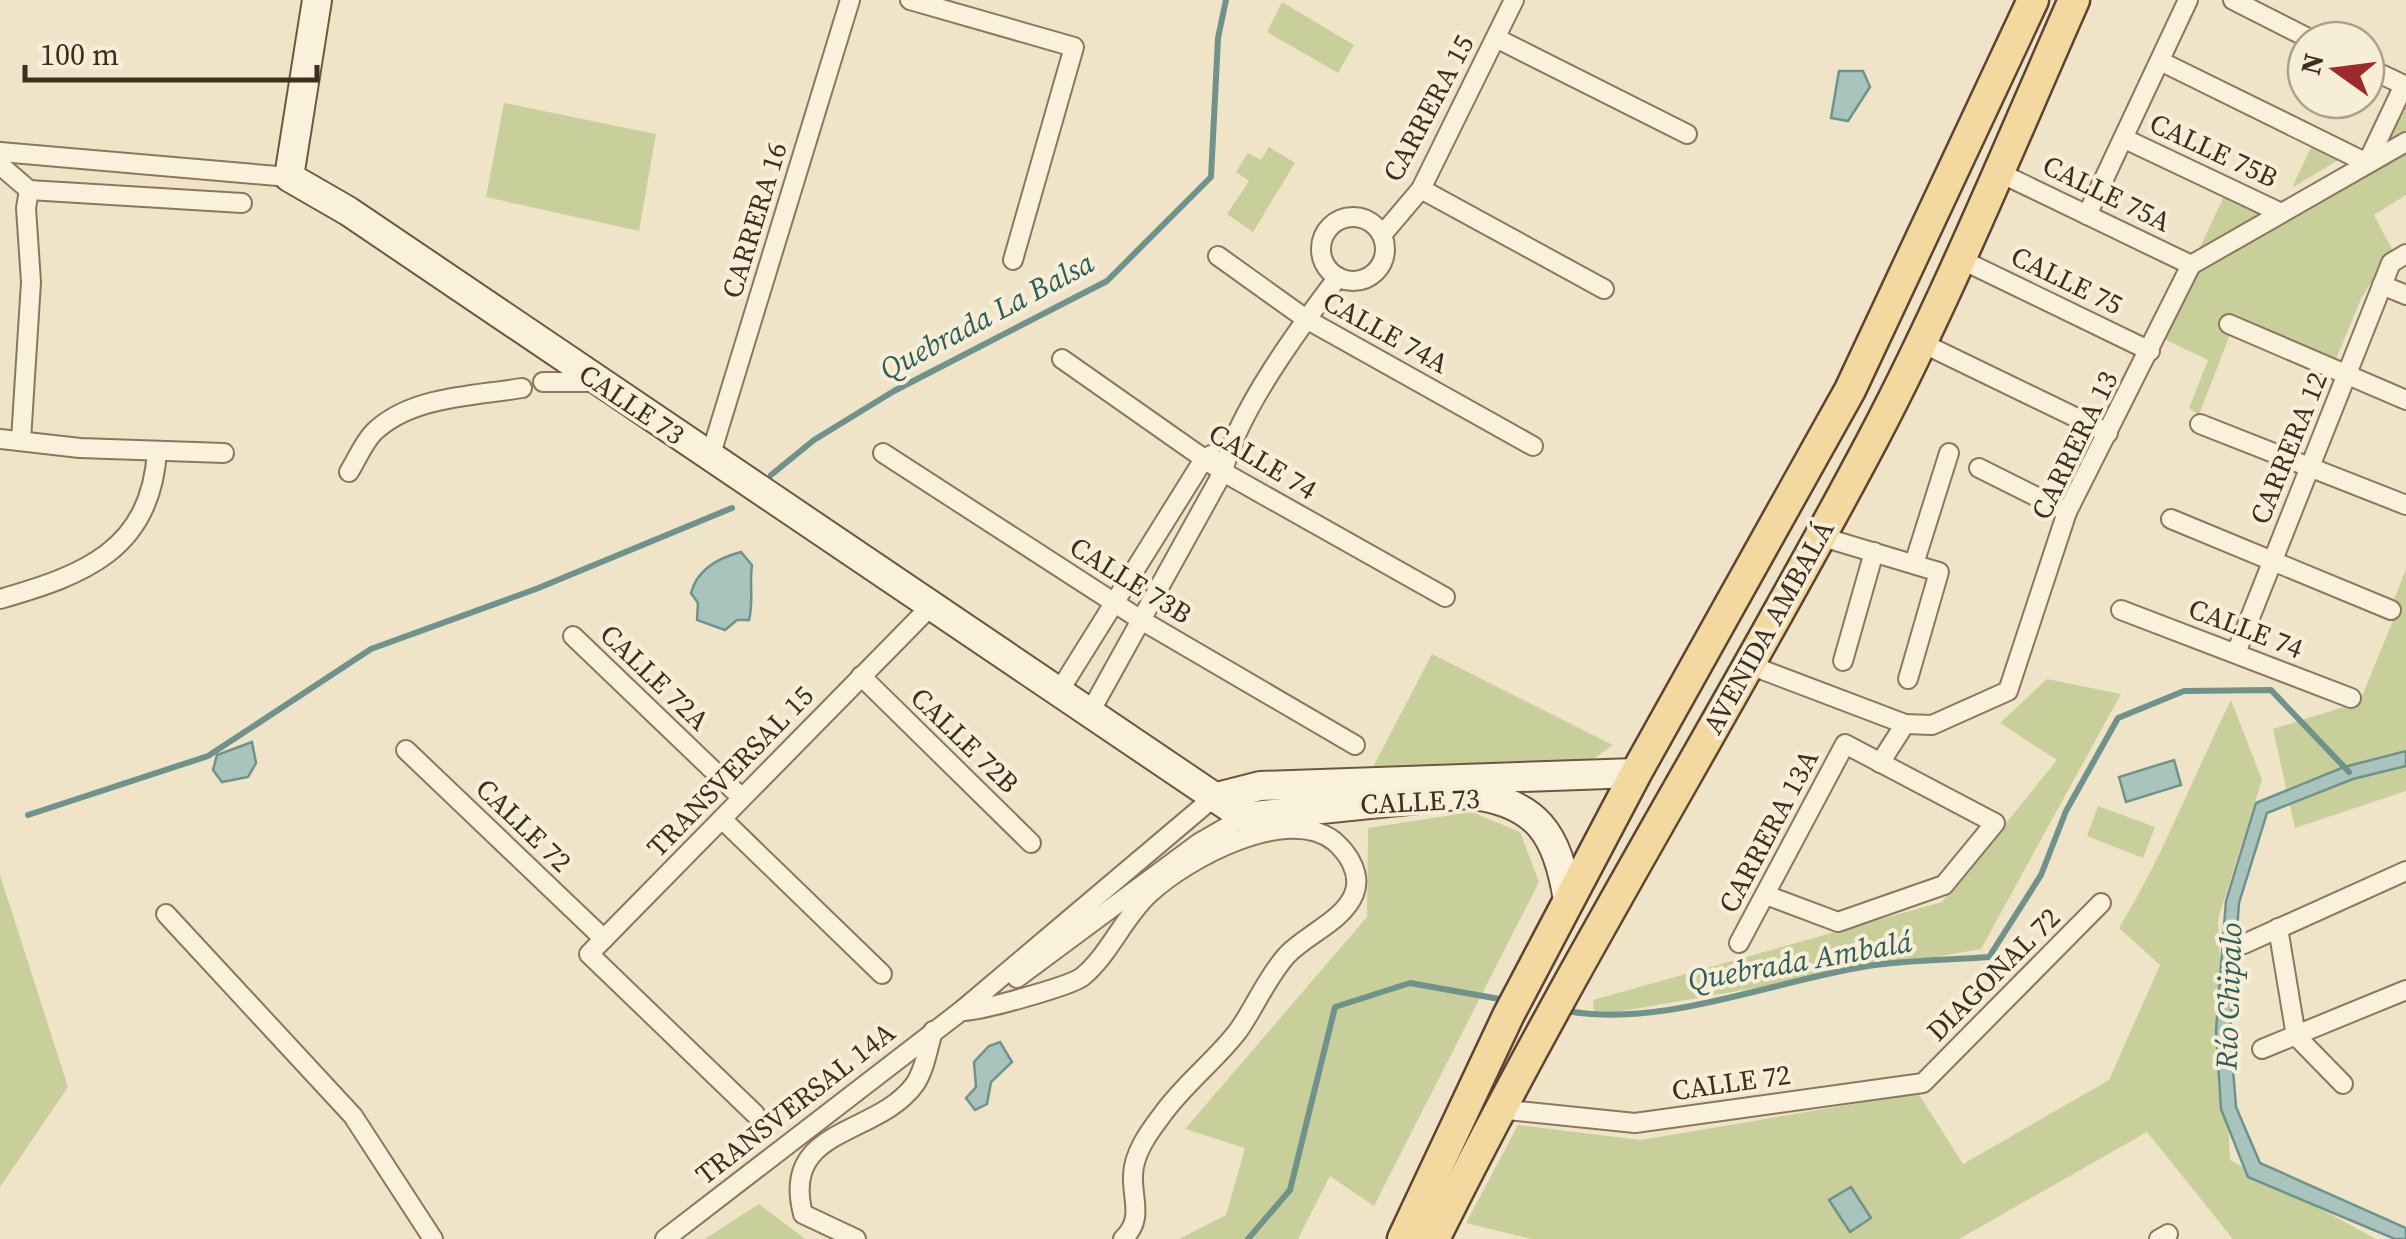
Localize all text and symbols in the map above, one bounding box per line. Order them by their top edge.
scale bar [25,20,318,82]
north arrow [2286,20,2386,120]
street label: CARRERA 15 [1373,28,1483,188]
text: 100 m [40,34,119,75]
text: N [2291,49,2333,78]
street label: CALLE 75B [2144,104,2284,196]
street label: CARRERA 16 [712,137,796,303]
street label: CALLE 75A [2037,146,2178,241]
street label: CALLE 75 [2005,237,2129,323]
water label: Quebrada La Balsa [872,242,1101,389]
street label: CALLE 74A [1316,282,1456,382]
street label: CALLE 73 [572,355,692,453]
street label: CARRERA 13 [2022,364,2126,526]
street label: CARRERA 12 [2240,366,2336,530]
street label: CALLE 74 [1202,414,1324,508]
street label: AVENIDA AMBALÁ [1693,513,1843,741]
street label: CALLE 73B [1063,528,1199,632]
street label: CALLE 74 [2183,589,2309,667]
street label: CALLE 72A [592,615,718,739]
street label: TRANSVERSAL 15 [638,677,822,865]
street label: CALLE 72B [902,679,1028,801]
street label: CARRERA 13A [1709,742,1827,919]
street label: CALLE 72 [468,770,580,880]
street label: CALLE 73 [1359,779,1481,823]
street label: DIAGONAL 72 [1918,899,2068,1049]
water label: Quebrada Ambalá [1685,921,1915,1000]
water label: Río Chipalo [2205,922,2252,1071]
street label: TRANSVERSAL 14A [687,1013,903,1193]
street label: CALLE 72 [1669,1055,1793,1109]

